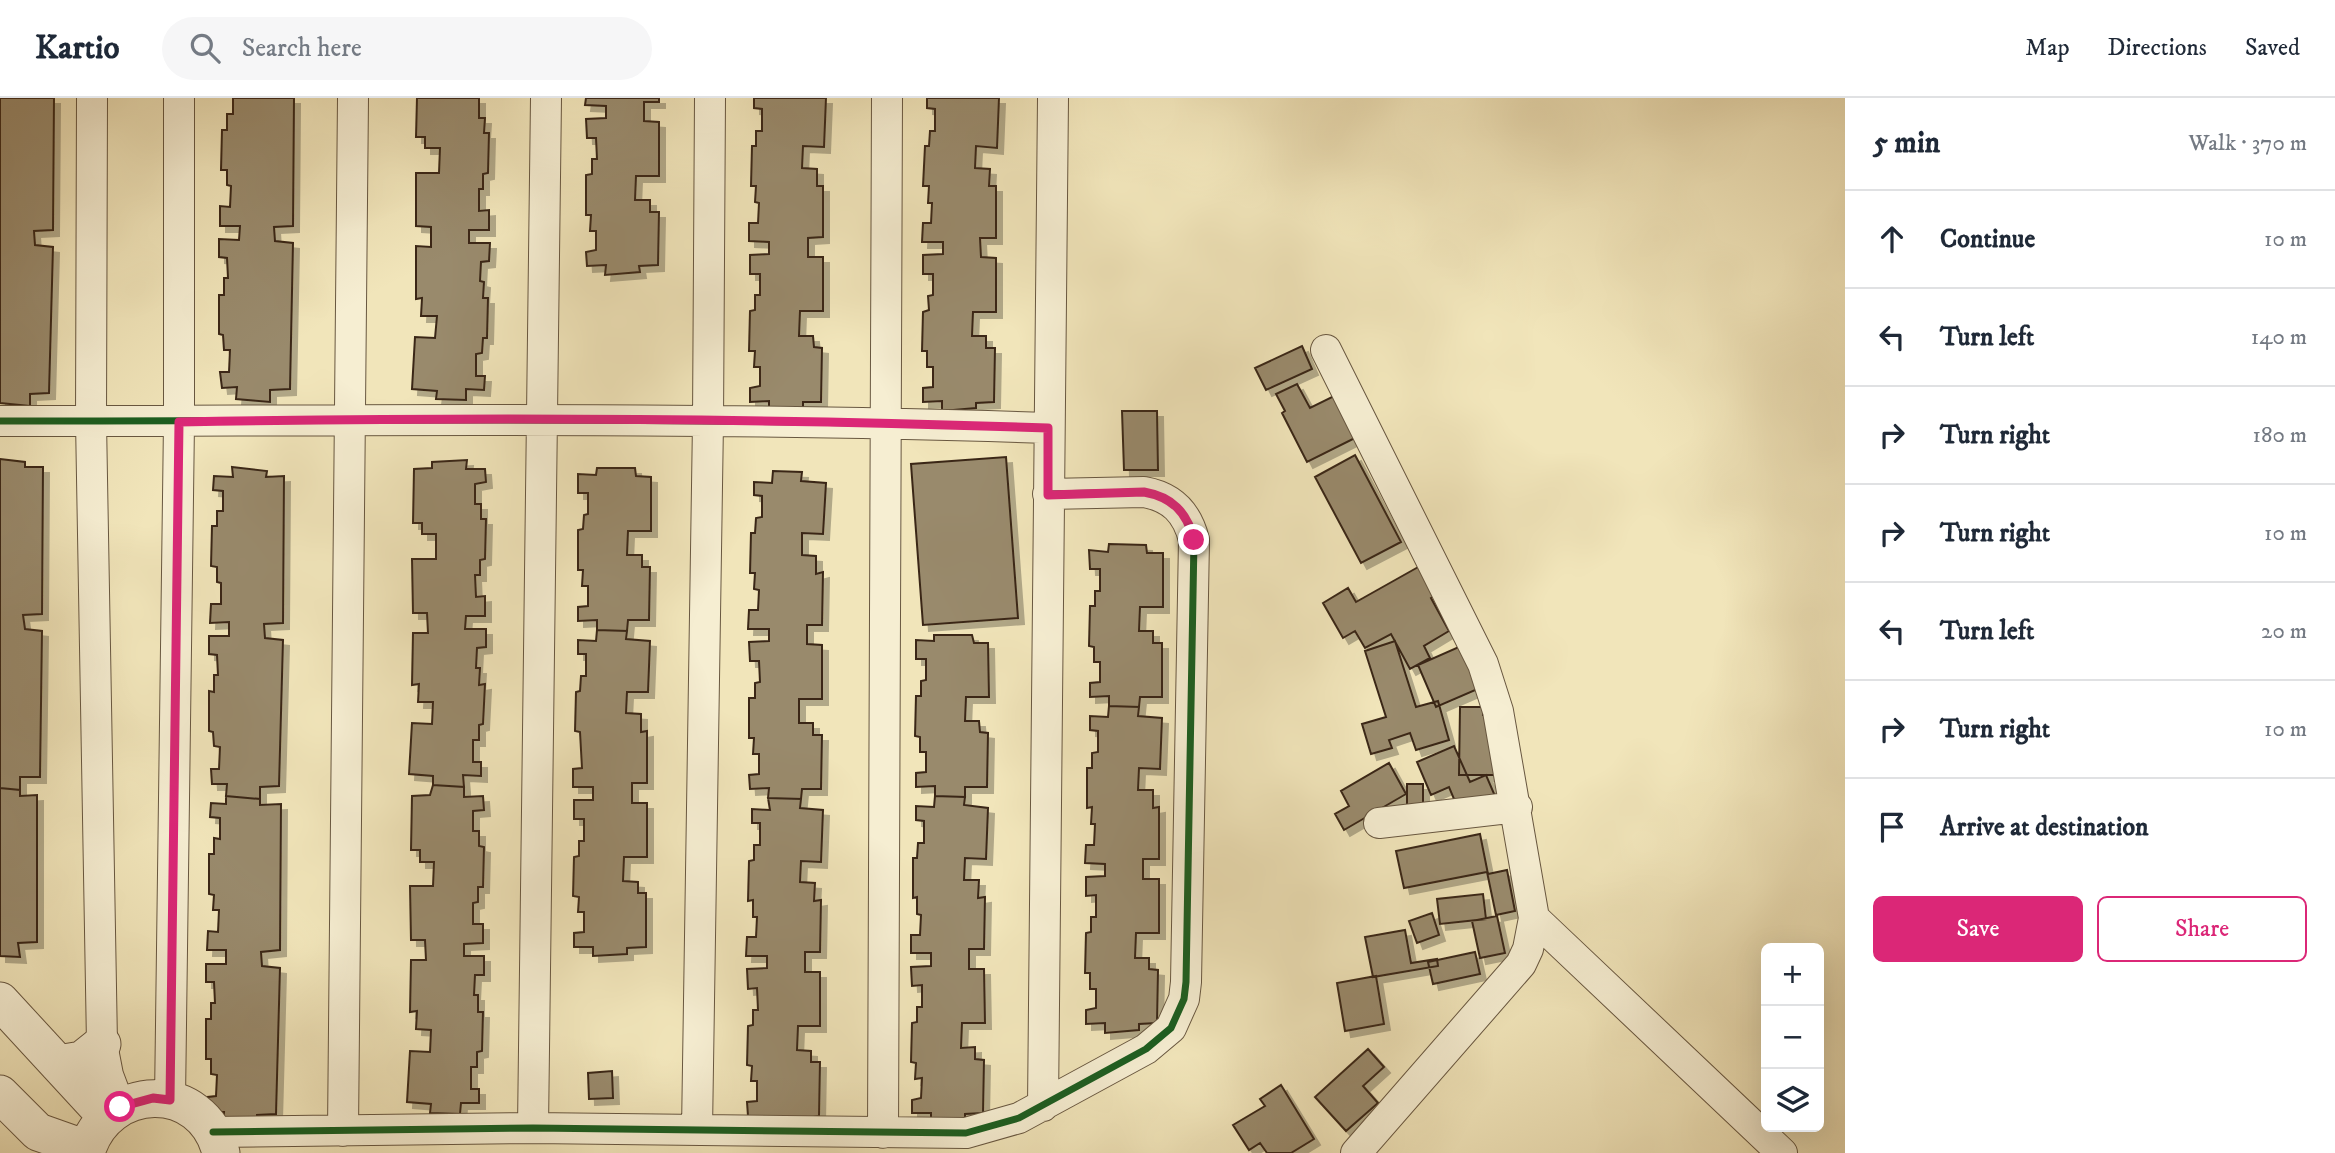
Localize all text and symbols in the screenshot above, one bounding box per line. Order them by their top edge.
search box [162,17,652,80]
text: Kartio [35,28,120,69]
icon: search [186,29,224,67]
text: Search here [242,32,362,65]
text: Map [2025,33,2070,63]
text: Directions [2108,33,2207,63]
text: Saved [2245,33,2300,63]
text: 5 min [1873,125,1940,162]
text: Walk · 370 m [2189,129,2307,158]
icon: ahead [1873,220,1911,258]
text: Continue [1940,223,2035,256]
text: 10 m [2264,225,2307,254]
icon: left [1873,318,1911,356]
text: Turn left [1940,321,2034,354]
text: 140 m [2251,323,2307,352]
icon: right [1873,416,1911,454]
text: Turn right [1940,419,2050,452]
text: 180 m [2252,421,2307,450]
icon: right [1873,514,1911,552]
text: Turn right [1940,517,2050,550]
text: 10 m [2264,519,2307,548]
route end [1178,524,1209,555]
icon: left [1873,612,1911,650]
text: Turn left [1940,615,2034,648]
text: 20 m [2261,617,2307,646]
icon: right [1873,710,1911,748]
text: Turn right [1940,713,2050,746]
text: 10 m [2264,715,2307,744]
icon: arrive [1873,808,1911,846]
text: Arrive at destination [1940,811,2149,844]
button: Save [1873,896,2083,962]
button: Share [2097,896,2307,962]
map controls [1761,943,1824,1132]
button: + [1761,943,1824,1006]
button: − [1761,1006,1824,1069]
button: layers [1761,1069,1824,1132]
route start [104,1091,135,1122]

